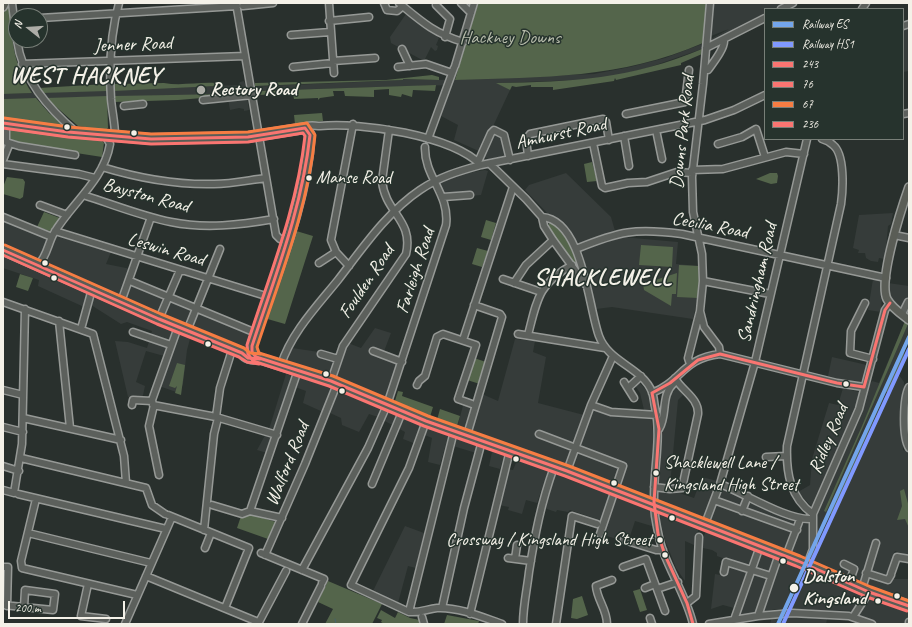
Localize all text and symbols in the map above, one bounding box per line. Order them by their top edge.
north arrow [8,8,48,48]
legend [764,8,904,140]
text: Railway ES [802,16,848,32]
text: N [10,19,25,30]
park label: Hackney Downs [459,27,561,49]
street label: Jenner Road [93,32,173,58]
text: Railway HS1 [802,36,854,52]
text: 243 [802,56,818,72]
district label: WEST HACKNEY [9,63,163,91]
street label: Downs Park Road [666,74,700,190]
text: 76 [802,76,813,92]
place label: Rectory Road [210,79,297,101]
marker: Rectory Road [195,84,207,96]
text: 67 [802,96,813,112]
street label: Amhurst Road [514,113,608,155]
text: 236 [802,116,818,132]
unlabelled marker [62,122,72,132]
unlabelled marker [129,128,139,138]
place label: Manse Road [316,167,391,189]
marker: Manse Road [304,173,314,183]
street label: Bayston Road [100,174,192,218]
street label: Cecilia Road [670,207,750,245]
street label: Sandringham Road [733,221,783,345]
street label: Farleigh Road [392,226,440,316]
street label: Leswin Road [125,228,207,272]
street label: Foulden Road [334,241,400,323]
unlabelled marker [40,258,50,268]
district label: SHACKLEWELL [534,265,672,293]
unlabelled marker [49,273,59,283]
unlabelled marker [203,339,213,349]
unlabelled marker [321,369,331,379]
unlabelled marker [841,379,851,389]
unlabelled marker [337,386,347,396]
street label: Ridley Road [804,401,854,477]
street label: Walford Road [261,419,315,509]
place label: Shacklewell Lane / Kingsland High Street [664,452,799,494]
unlabelled marker [511,454,521,464]
marker: Shacklewell Lane / Kingsland High Street [651,468,661,478]
unlabelled marker [609,478,619,488]
unlabelled marker [667,513,677,523]
place label: Crossway / Kingsland High Street [446,529,652,551]
marker: Crossway / Kingsland High Street [655,535,665,545]
unlabelled marker [660,550,670,560]
unlabelled marker [778,556,788,566]
place label: Dalston Kingsland [803,566,866,610]
marker: Dalston Kingsland [788,582,800,594]
unlabelled marker [892,591,902,601]
scale bar [10,593,127,619]
unlabelled marker [873,596,883,606]
text: 200 m [15,600,41,616]

